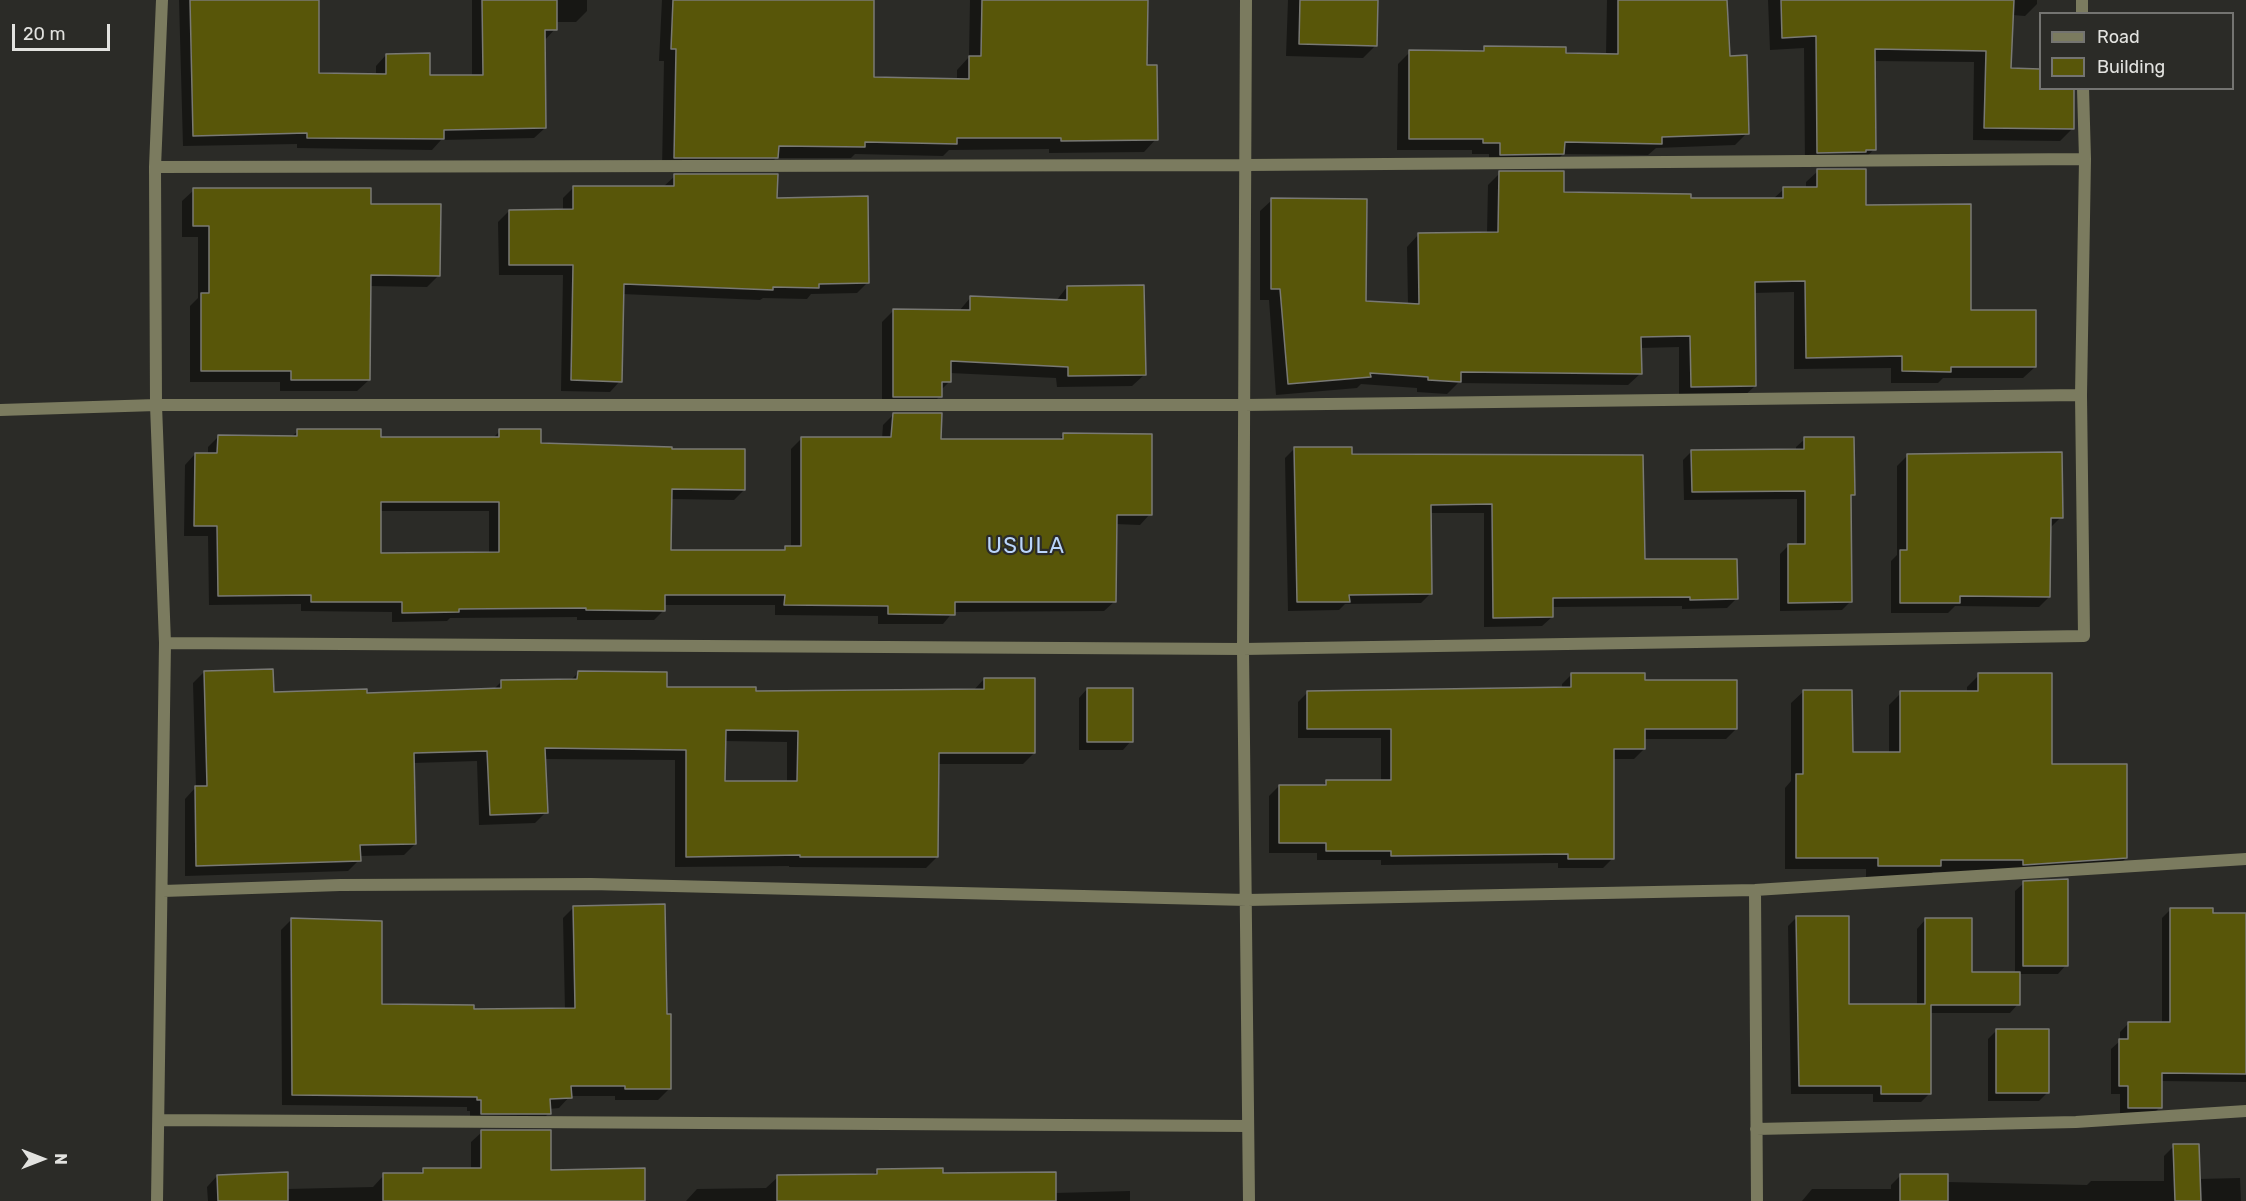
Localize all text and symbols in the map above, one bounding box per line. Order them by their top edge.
scale bar [15,12,112,50]
legend [2039,12,2234,90]
text: 20 m [23,23,65,45]
text: Road [2097,26,2140,48]
text: Building [2097,56,2165,78]
district label: USULA [986,534,1066,560]
north arrow [12,1129,72,1189]
text: N [51,1153,70,1165]

